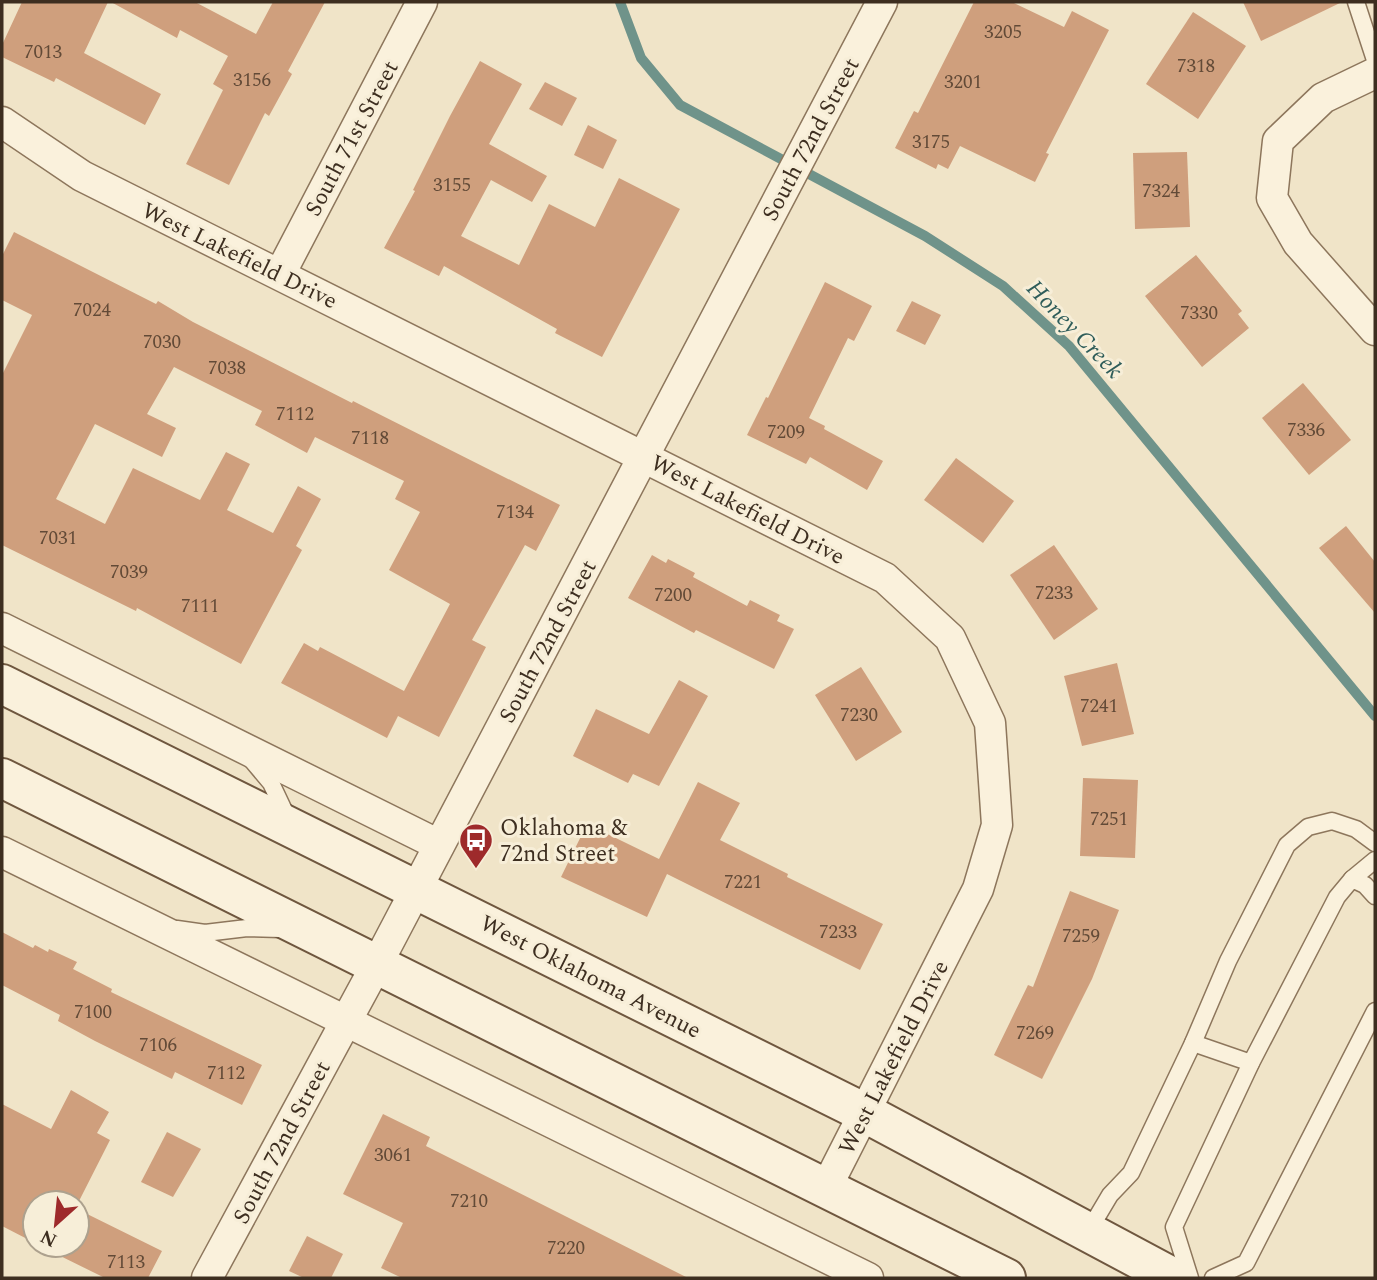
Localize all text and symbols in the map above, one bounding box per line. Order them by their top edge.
house number: 3205 [984,18,1022,47]
house number: 7013 [24,38,62,67]
street label: South 72nd Street [753,52,869,228]
house number: 7318 [1177,52,1215,81]
street label: South 71st Street [296,54,408,223]
house number: 3156 [233,66,271,95]
house number: 3201 [944,68,982,97]
house number: 3175 [912,128,950,157]
house number: 3155 [433,171,471,200]
house number: 7324 [1142,177,1180,206]
street label: West Lakefield Drive [136,194,343,319]
water label: Honey Creek [1017,272,1131,388]
house number: 7024 [73,296,111,325]
house number: 7330 [1180,299,1218,328]
house number: 7030 [143,328,181,357]
house number: 7038 [208,354,246,383]
house number: 7112 [276,400,314,429]
house number: 7336 [1287,416,1325,445]
house number: 7209 [767,418,805,447]
house number: 7118 [351,424,389,453]
street label: West Lakefield Drive [644,446,851,574]
house number: 7134 [496,498,534,527]
house number: 7031 [39,524,77,553]
street label: South 72nd Street [490,554,606,730]
house number: 7039 [110,558,148,587]
house number: 7233 [1035,579,1073,608]
house number: 7200 [654,581,692,610]
house number: 7111 [181,592,219,621]
house number: 7241 [1080,692,1118,721]
house number: 7230 [840,701,878,730]
house number: 7251 [1090,805,1128,834]
place label: Oklahoma & 72nd Street [500,811,628,872]
bus stop icon: Oklahoma & 72nd Street [457,821,495,870]
house number: 7221 [724,868,762,897]
street label: West Oklahoma Avenue [474,906,707,1048]
house number: 7233 [819,918,857,947]
house number: 7259 [1062,922,1100,951]
street label: West Lakefield Drive [830,954,958,1161]
house number: 7100 [74,998,112,1027]
house number: 7269 [1016,1019,1054,1048]
house number: 7106 [139,1031,177,1060]
street label: South 72nd Street [224,1055,340,1231]
house number: 7112 [207,1059,245,1088]
house number: 3061 [374,1141,412,1170]
house number: 7210 [450,1187,488,1216]
north arrow [21,1189,91,1259]
text: N [35,1221,62,1254]
house number: 7220 [547,1234,585,1263]
house number: 7113 [107,1248,145,1277]

